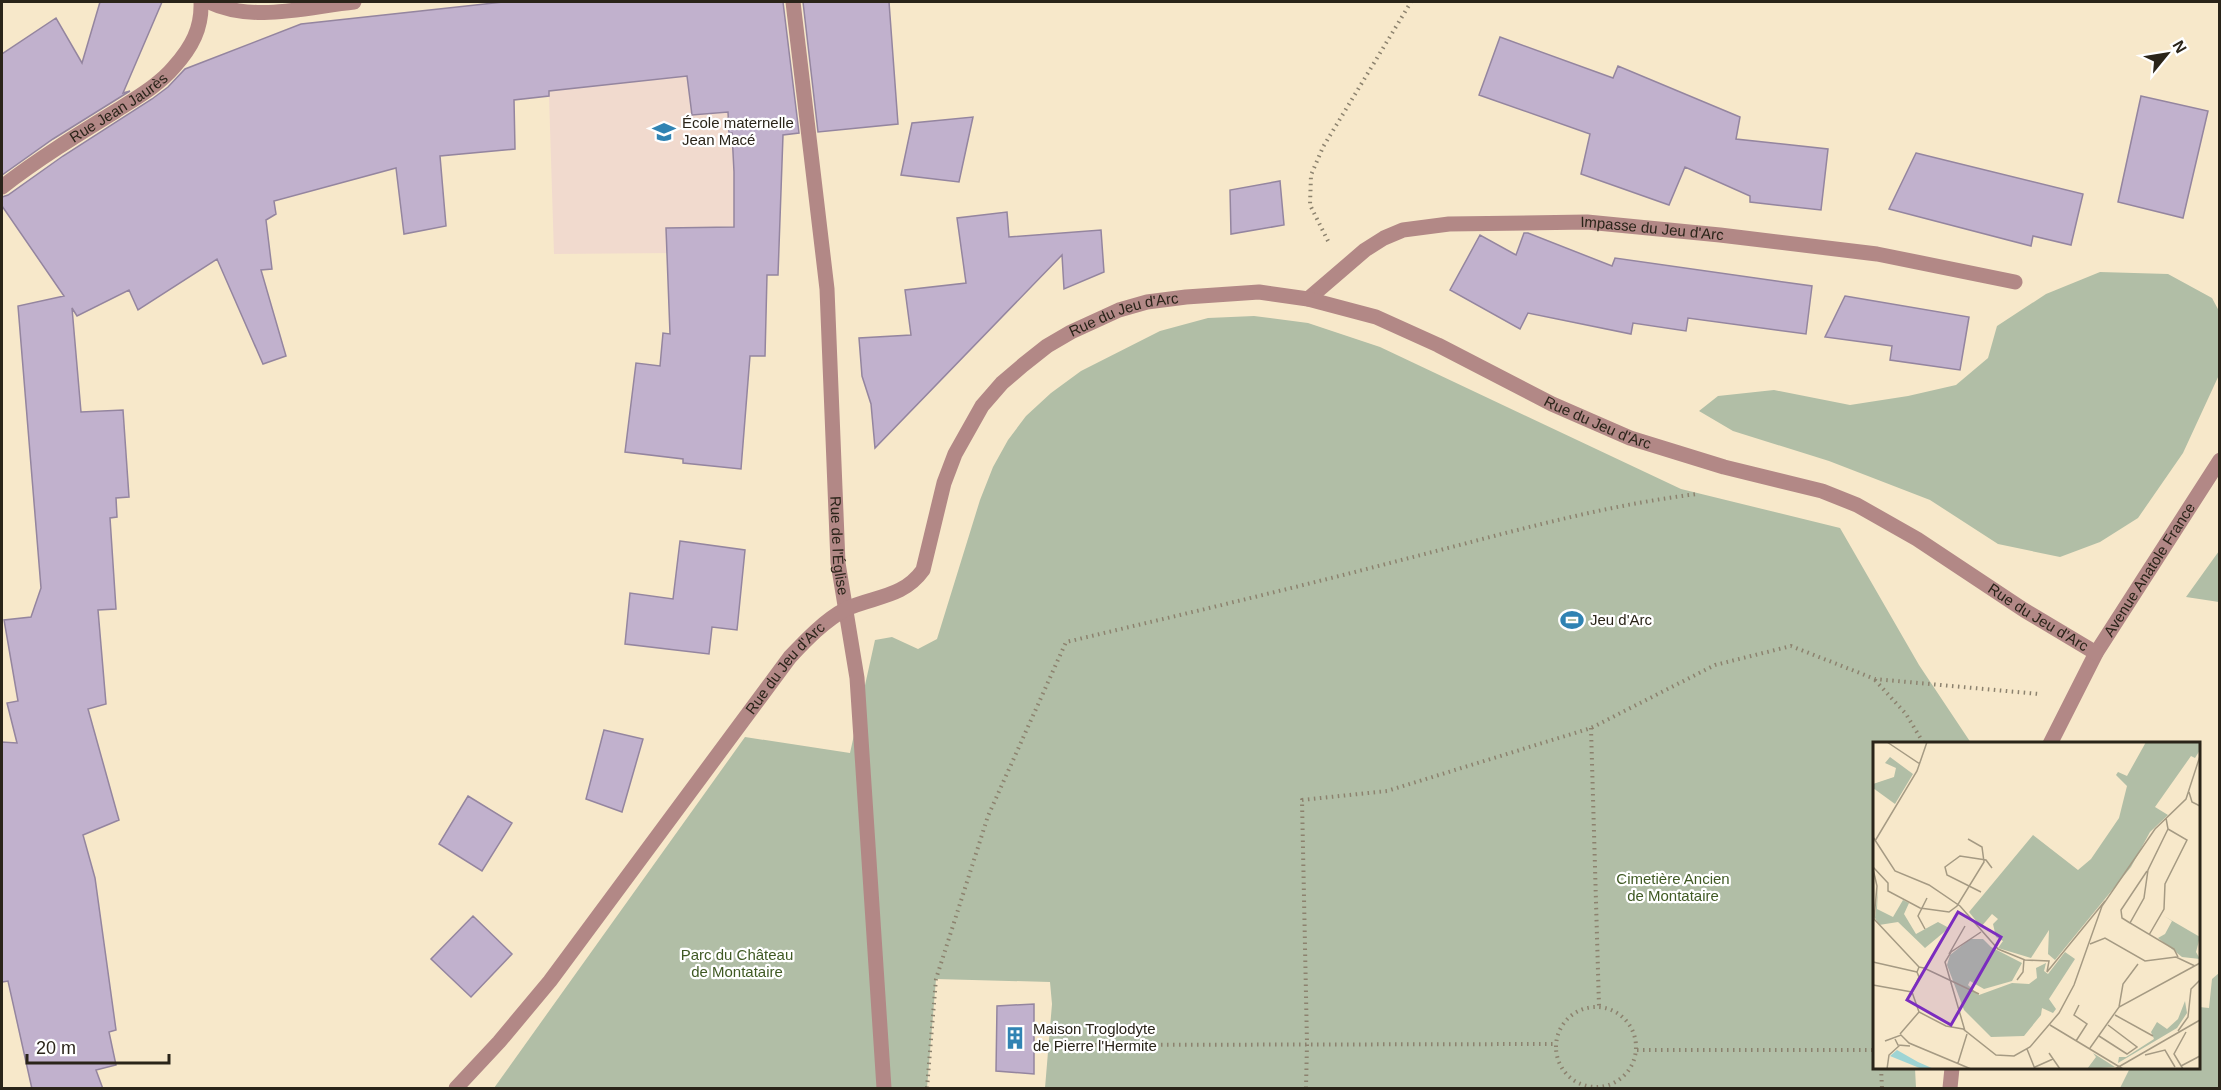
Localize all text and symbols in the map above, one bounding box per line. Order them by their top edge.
north arrow [2137,24,2197,84]
text: N [2169,37,2190,56]
street label: Rue Jean Jaurès [66,69,171,146]
place label: École maternelle Jean Macé [682,114,794,148]
school or university icon: École maternelle Jean Macé [651,119,677,145]
street label: Impasse du Jeu d'Arc [1580,213,1725,243]
street label: Rue du Jeu d'Arc [1066,289,1180,340]
street label: Rue du Jeu d'Arc [1541,392,1654,452]
street label: Rue de l'Église [827,496,852,596]
street label: Avenue Anatole France [2100,499,2198,640]
street label: Rue du Jeu d'Arc [1985,580,2092,655]
sports icon: Jeu d'Arc [1559,607,1585,633]
place label: Jeu d'Arc [1590,611,1653,628]
street label: Rue du Jeu d'Arc [742,618,828,717]
inset map [1873,742,2200,1069]
park label: Cimetière Ancien de Montataire [1616,870,1730,904]
park label: Parc du Château de Montataire [681,946,793,980]
place label: Maison Troglodyte de Pierre l'Hermite [1033,1020,1157,1054]
building icon: Maison Troglodyte de Pierre l'Hermite [1002,1025,1028,1051]
scale bar [27,1027,170,1065]
text: 20 m [36,1038,76,1058]

